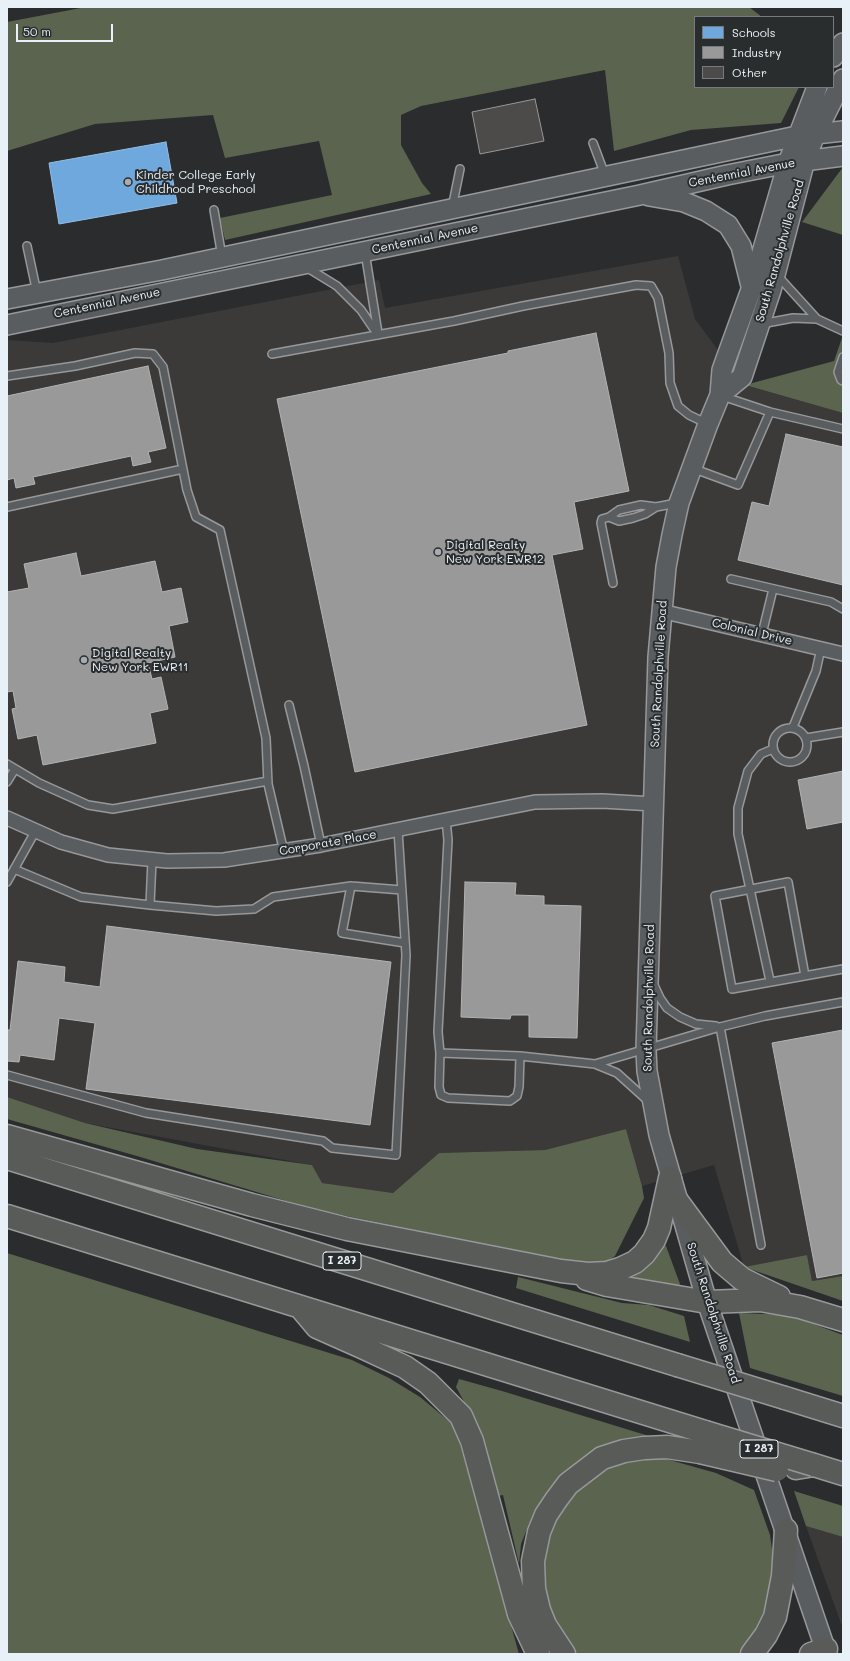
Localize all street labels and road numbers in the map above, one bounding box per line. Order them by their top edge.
street label: Centennial Avenue [688,156,796,190]
street label: South Randolphville Road [753,178,807,324]
street label: Centennial Avenue [371,221,479,257]
street label: Centennial Avenue [53,285,161,321]
street label: South Randolphville Road [648,600,670,748]
street label: Colonial Drive [710,616,794,648]
street label: Corporate Place [278,827,378,859]
street label: South Randolphville Road [641,924,657,1072]
street label: South Randolphville Road [683,1241,743,1385]
road number: I 287 [323,1252,361,1270]
road number: I 287 [740,1440,778,1458]

